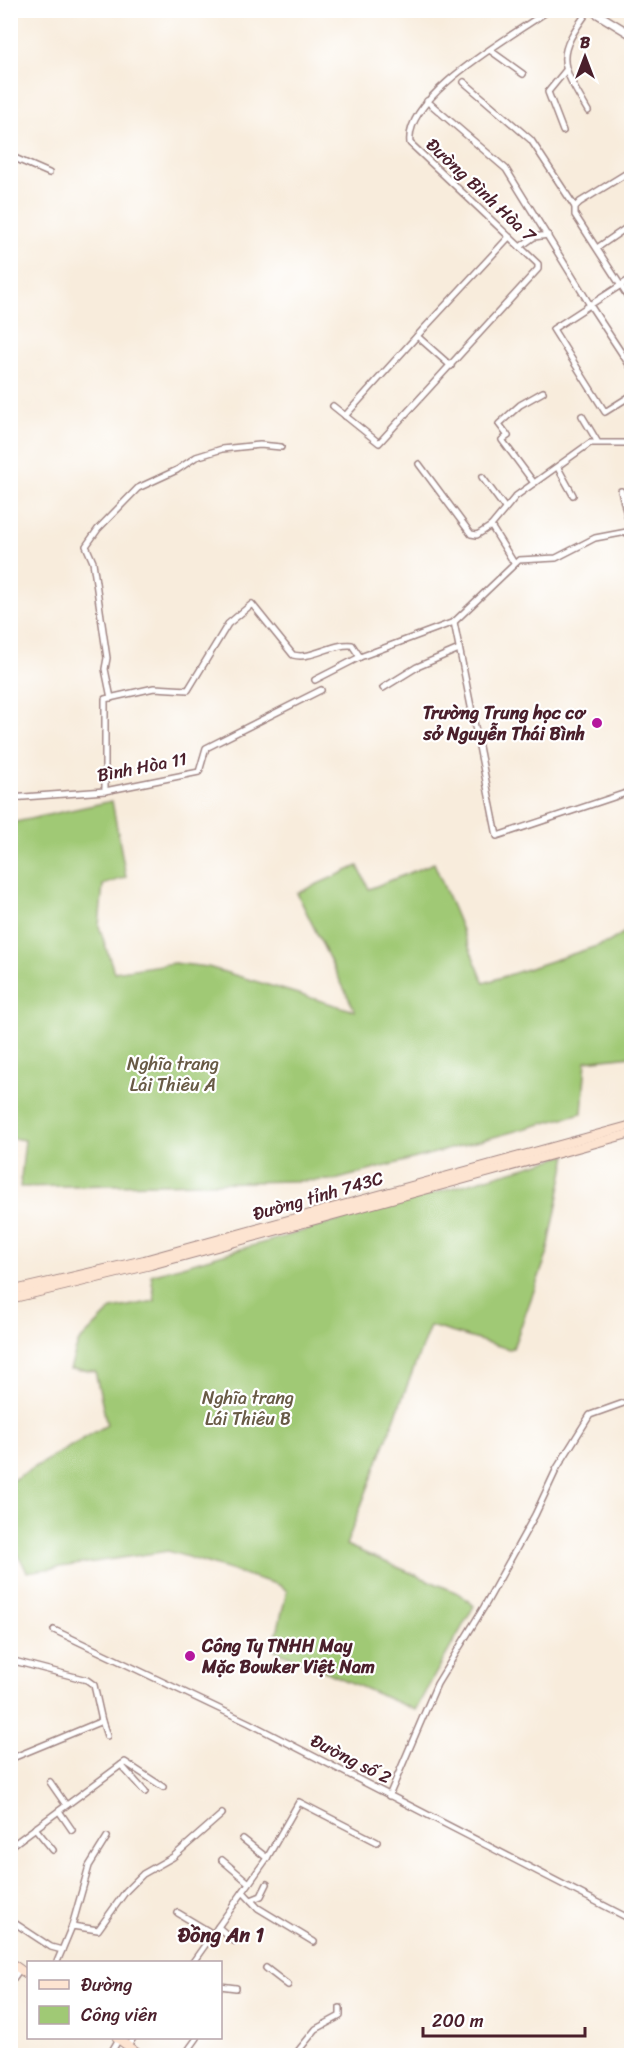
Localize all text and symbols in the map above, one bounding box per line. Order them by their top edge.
north arrow [555,27,615,87]
text: B [580,28,591,57]
street label: Đường Bình Hòa 7 [418,130,545,251]
place label: Trường Trung học cơ sở Nguyễn Thái Bình [422,697,586,750]
marker: Trường Trung học cơ sở Nguyễn Thái Bình [590,716,604,730]
street label: Bình Hòa 11 [94,743,190,791]
park label: Nghĩa trang Lái Thiêu A [127,1048,219,1101]
street label: Đường tỉnh 743C [249,1162,388,1230]
park label: Nghĩa trang Lái Thiêu B [202,1382,294,1435]
place label: Công Ty TNHH May Mặc Bowker Việt Nam [201,1630,375,1683]
marker: Công Ty TNHH May Mặc Bowker Việt Nam [183,1649,197,1663]
street label: Đường số 2 [305,1725,397,1793]
district label: Đồng An 1 [177,1918,264,1953]
legend [27,1961,222,2039]
text: Đường [81,1969,132,2001]
text: Công viên [81,1999,157,2031]
scale bar [423,2000,585,2038]
text: 200 m [432,2005,484,2037]

